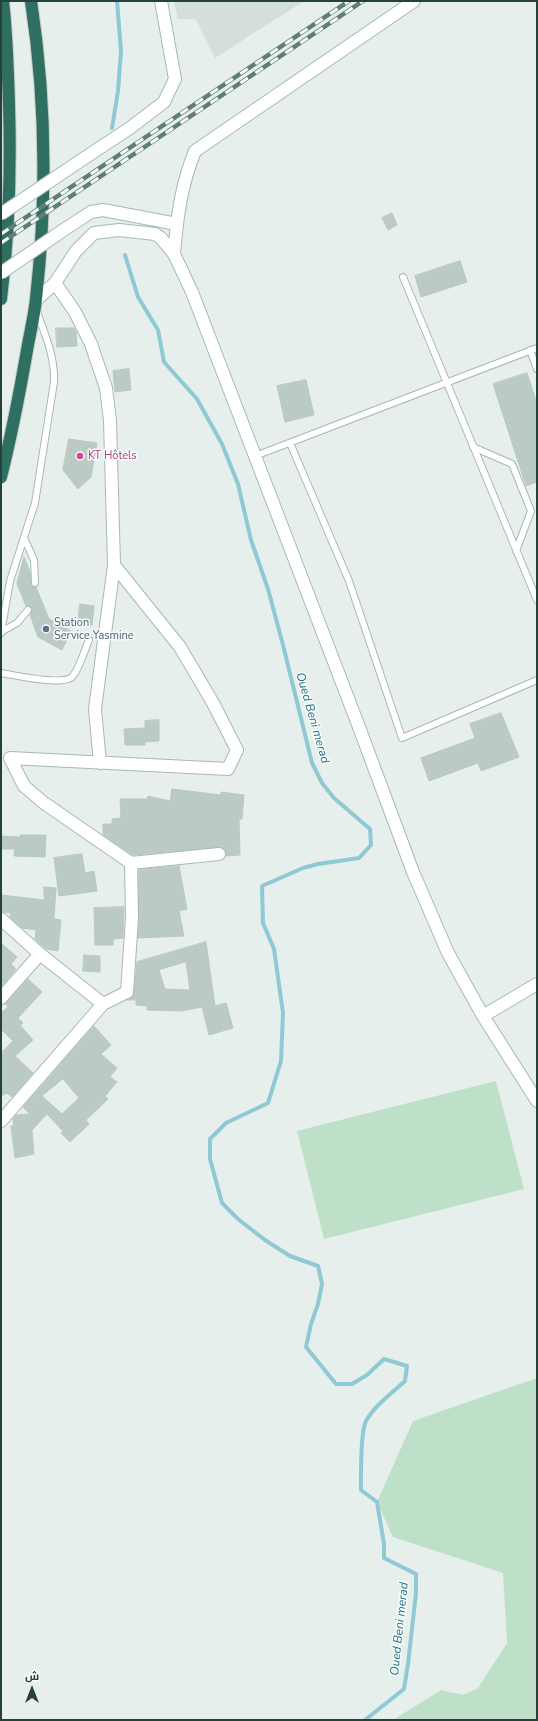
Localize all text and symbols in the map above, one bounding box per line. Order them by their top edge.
place label: KT Hôtels [88,449,137,463]
marker: KT Hôtels [75,451,85,461]
place label: Station Service Yasmine [54,616,134,642]
marker: Station Service Yasmine [41,624,51,634]
water label: Oued Beni merad [292,671,332,765]
water label: Oued Beni merad [388,1582,412,1676]
north arrow [12,1669,52,1709]
text: ش [25,1669,39,1684]

